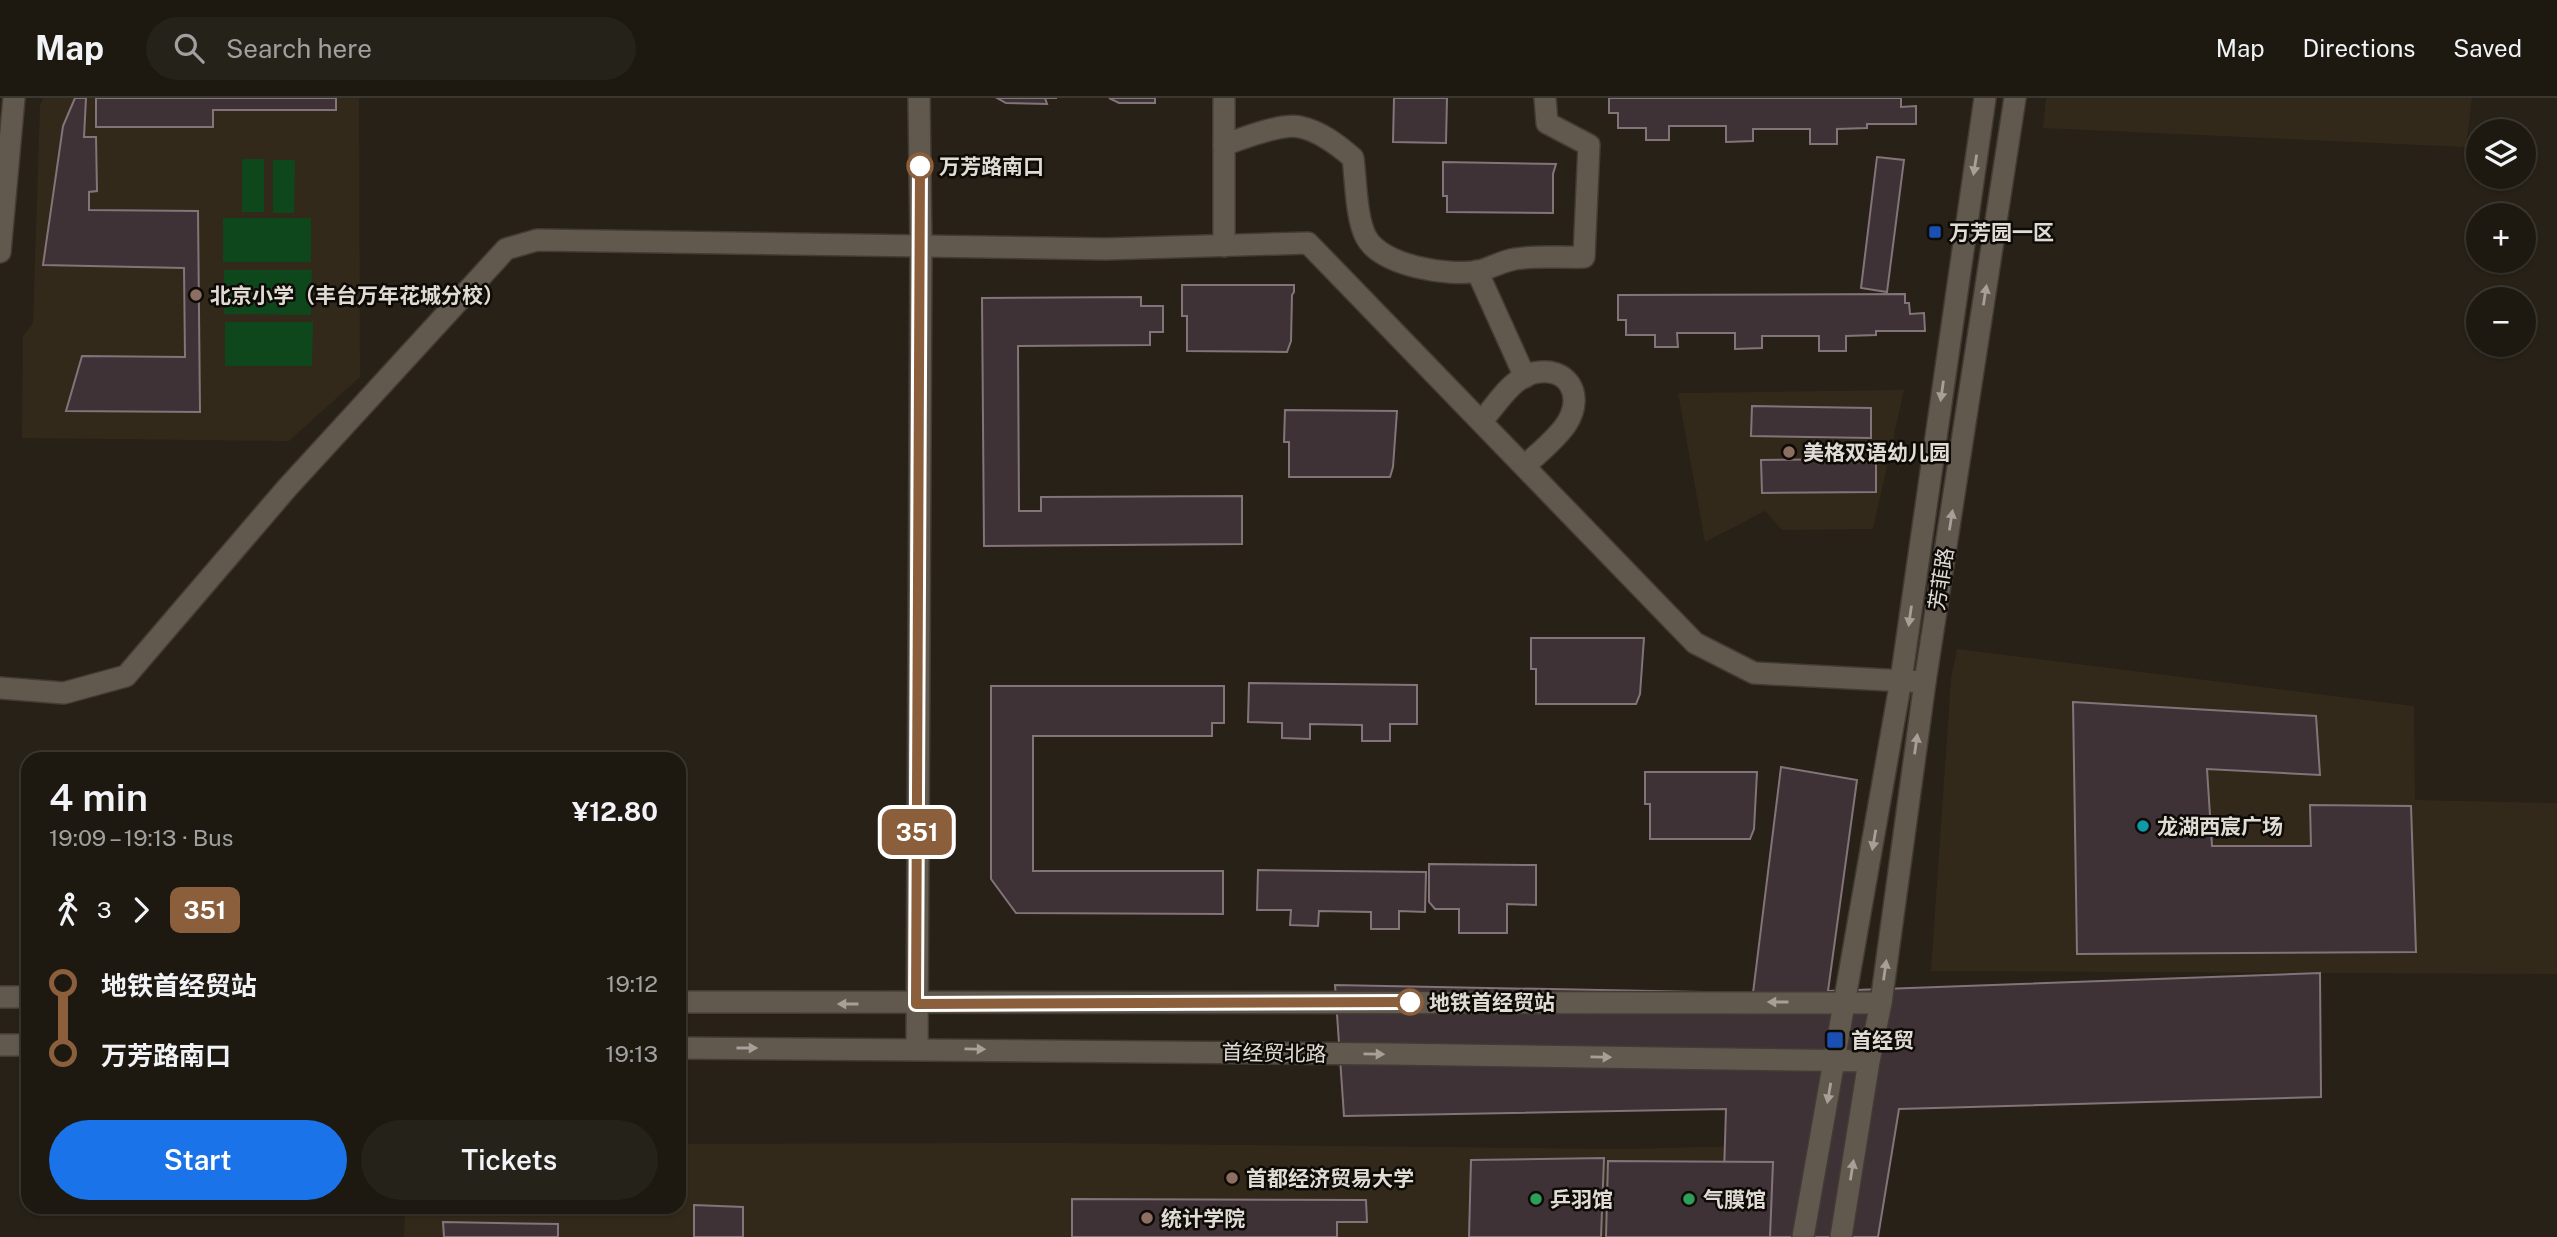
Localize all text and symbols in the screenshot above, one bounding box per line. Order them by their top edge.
search box [146,17,636,80]
text: Map [35,29,104,67]
icon: search [170,29,208,67]
text: Search here [226,33,372,64]
text: Map [2216,34,2265,62]
text: Directions [2303,34,2415,62]
text: Saved [2453,34,2522,62]
map controls [2466,119,2536,357]
button: layers [2466,119,2536,189]
marker: 万芳路南口 [907,153,933,179]
place label: 万芳路南口 [939,154,1044,179]
one-way arrow [1969,155,1980,177]
button: + [2466,203,2536,273]
place label: 万芳园一区 [1949,220,2054,245]
marker: 万芳园一区 [1927,224,1943,240]
place label: 北京小学（丰台万年花城分校） [210,283,504,308]
one-way arrow [1980,284,1991,306]
marker: 北京小学（丰台万年花城分校） [188,287,204,303]
button: − [2466,287,2536,357]
one-way arrow [1936,380,1947,402]
place label: 美格双语幼儿园 [1803,440,1950,465]
marker: 美格双语幼儿园 [1781,444,1797,460]
one-way arrow [1946,508,1957,530]
street label: 芳菲路 [1924,546,1958,612]
one-way arrow [1905,605,1916,627]
one-way arrow [1911,733,1922,755]
text: 4 min [49,775,148,820]
text: ¥12.80 [572,796,658,827]
line badge: 351 [877,809,957,855]
place label: 龙湖西宸广场 [2157,814,2283,839]
text: 351 [896,818,938,846]
marker: 龙湖西宸广场 [2135,818,2151,834]
text: 19:09 – 19:13 · Bus [49,824,233,851]
one-way arrow [1868,830,1879,852]
icon: walk [49,891,87,929]
icon: forward [122,891,160,929]
text: 3 [97,896,112,923]
text: 351 [184,896,226,924]
one-way arrow [1880,959,1891,981]
text: 地铁首经贸站 [101,970,257,1001]
text: 19:12 [606,970,658,997]
marker: 地铁首经贸站 [1397,989,1423,1015]
place label: 地铁首经贸站 [1429,990,1555,1015]
one-way arrow [1767,996,1789,1008]
one-way arrow [837,998,859,1009]
place label: 首经贸 [1851,1028,1914,1053]
marker: 首经贸 [1825,1030,1845,1050]
text: 万芳路南口 [101,1040,231,1071]
text: 19:13 [605,1040,658,1067]
street label: 首经贸北路 [1221,1040,1327,1066]
one-way arrow [736,1042,758,1054]
one-way arrow [964,1043,986,1055]
one-way arrow [1363,1048,1385,1060]
one-way arrow [1590,1051,1612,1063]
one-way arrow [1823,1082,1834,1104]
button: Start [49,1120,347,1200]
button: Tickets [361,1120,658,1200]
one-way arrow [1847,1158,1858,1180]
place label: 首都经济贸易大学 [1246,1166,1414,1191]
marker: 首都经济贸易大学 [1224,1170,1240,1186]
place label: 乒羽馆 [1550,1187,1613,1212]
place label: 气膜馆 [1703,1187,1766,1212]
marker: 乒羽馆 [1528,1191,1544,1207]
marker: 气膜馆 [1681,1191,1697,1207]
place label: 统计学院 [1161,1206,1245,1231]
marker: 统计学院 [1139,1210,1155,1226]

